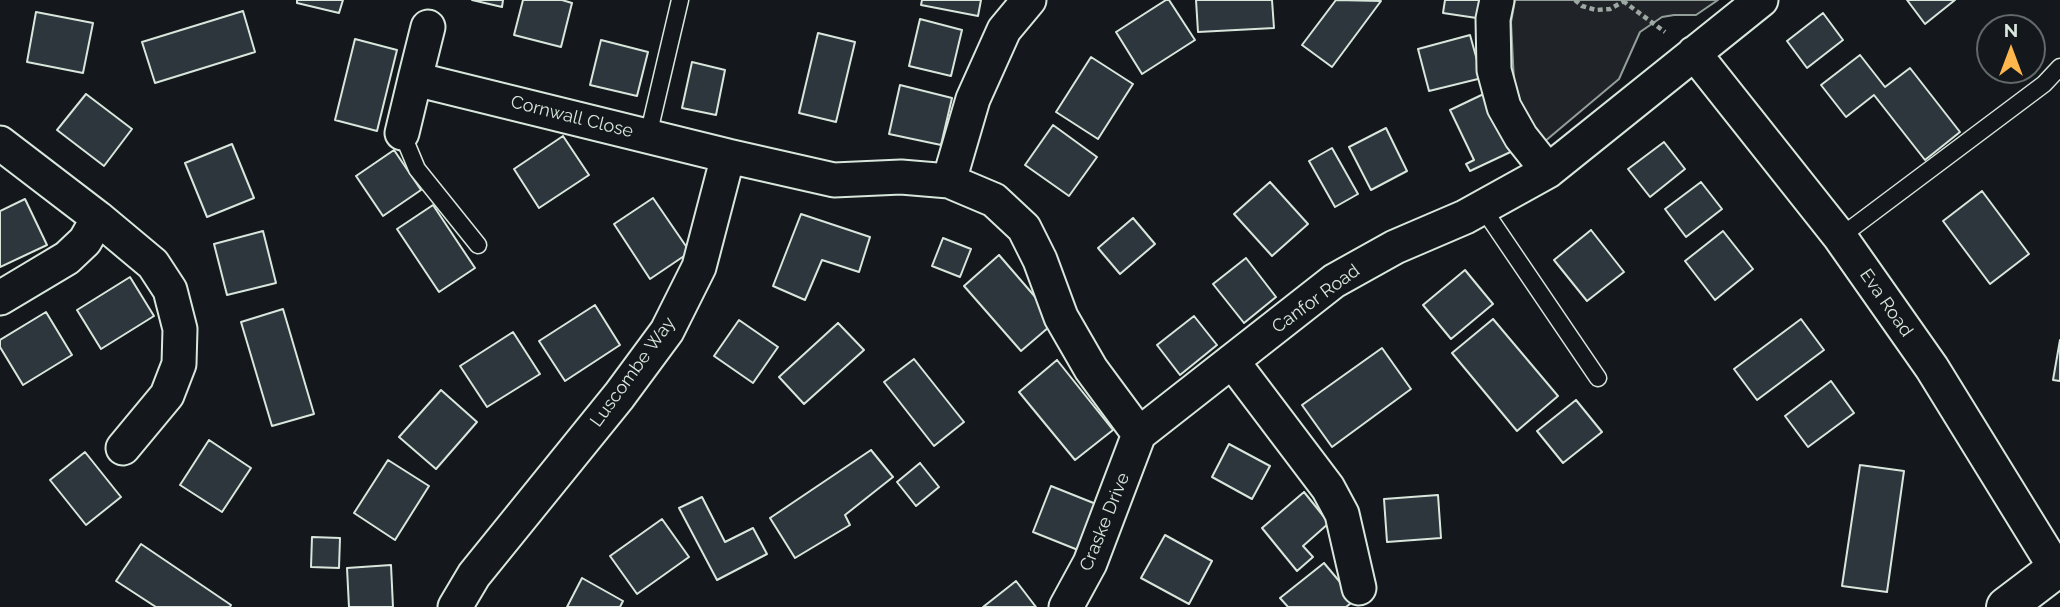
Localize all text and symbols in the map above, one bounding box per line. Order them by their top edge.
north arrow [1976,14,2046,84]
text: N [2004,19,2018,41]
street label: Cornwall Close [509,91,635,143]
street label: Canfor Road [1268,260,1364,338]
street label: Eva Road [1855,265,1917,341]
street label: Luscombe Way [586,313,680,431]
street label: Craske Drive [1075,470,1135,574]

